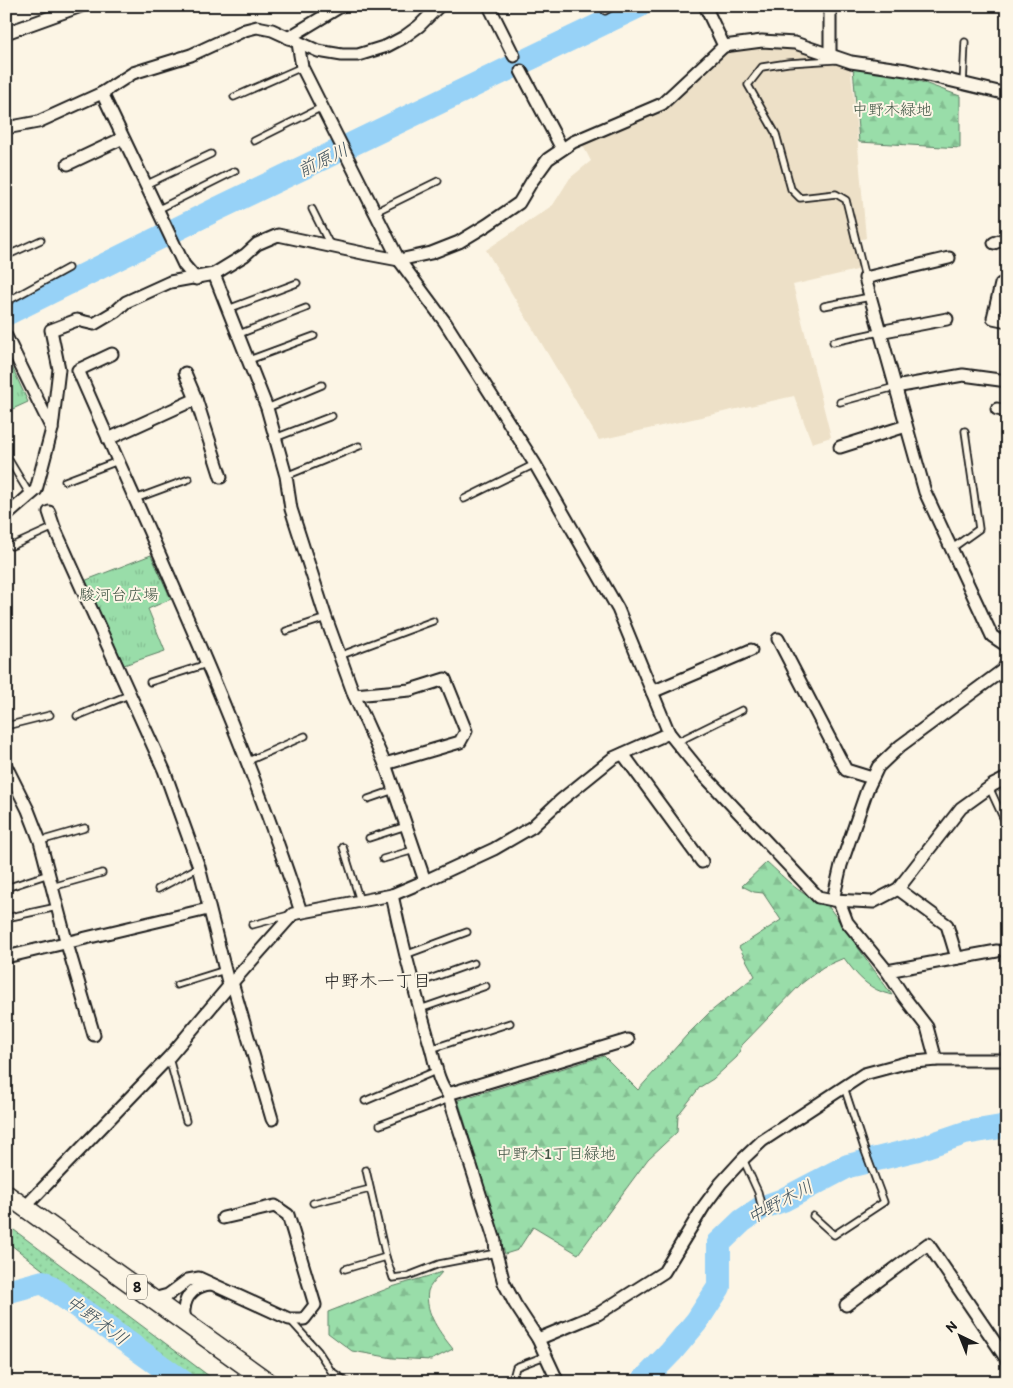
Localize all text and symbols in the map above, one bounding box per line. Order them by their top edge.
park label: 中野木緑地 [852,100,932,119]
water label: 前原川 [294,138,352,182]
park label: 駿河台広場 [79,585,159,604]
district label: 中野木一丁目 [323,970,431,992]
park label: 中野木1丁目緑地 [496,1144,616,1163]
water label: 中野木川 [743,1175,817,1229]
road number: 8 [127,1274,147,1300]
water label: 中野木川 [61,1290,133,1350]
north arrow [936,1310,986,1360]
text: N [942,1317,961,1336]

